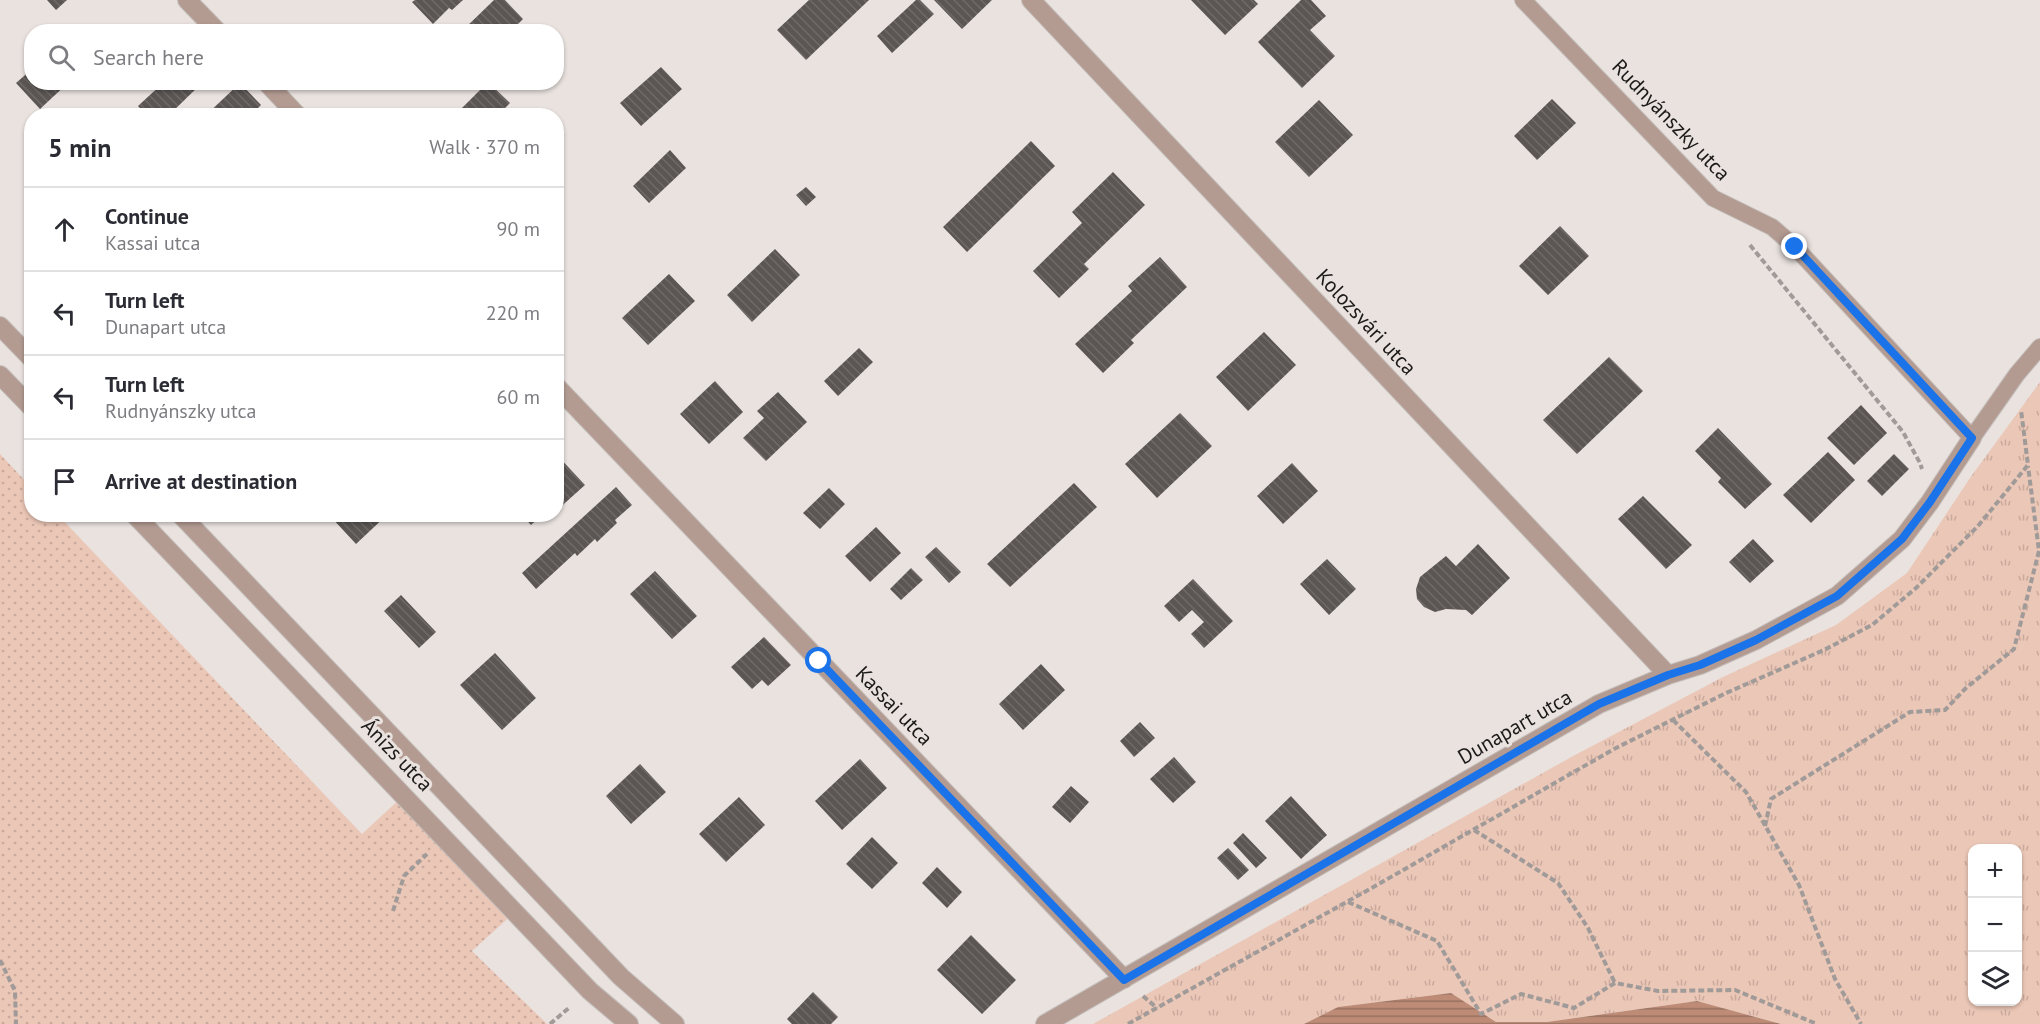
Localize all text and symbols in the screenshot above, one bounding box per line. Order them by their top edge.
search box [24,24,564,90]
icon: search [45,41,78,74]
text: Search here [93,43,204,71]
street label: Rudnyánszky utca [1606,53,1736,186]
text: 5 min [48,131,111,164]
text: Walk · 370 m [429,134,540,160]
text: Continue [105,202,189,230]
icon: ahead [48,213,81,246]
text: 90 m [497,216,540,242]
text: Kassai utca [105,230,200,256]
route end [1781,233,1807,259]
street label: Kolozsvári utca [1310,263,1422,380]
text: Turn left [105,286,185,314]
icon: left [48,297,81,330]
text: 220 m [486,300,540,326]
text: Dunapart utca [105,314,226,340]
text: Turn left [105,370,185,398]
icon: left [48,381,81,414]
text: 60 m [497,384,540,410]
text: Rudnyánszky utca [105,398,256,424]
icon: arrive [48,465,81,498]
text: Arrive at destination [105,467,297,495]
route start [805,647,831,673]
street label: Kassai utca [850,660,939,751]
street label: Dunapart utca [1453,683,1577,770]
street label: Ánizs utca [356,712,439,797]
map controls [1968,844,2022,1006]
button: + [1968,844,2022,898]
button: − [1968,898,2022,952]
button: layers [1968,952,2022,1006]

